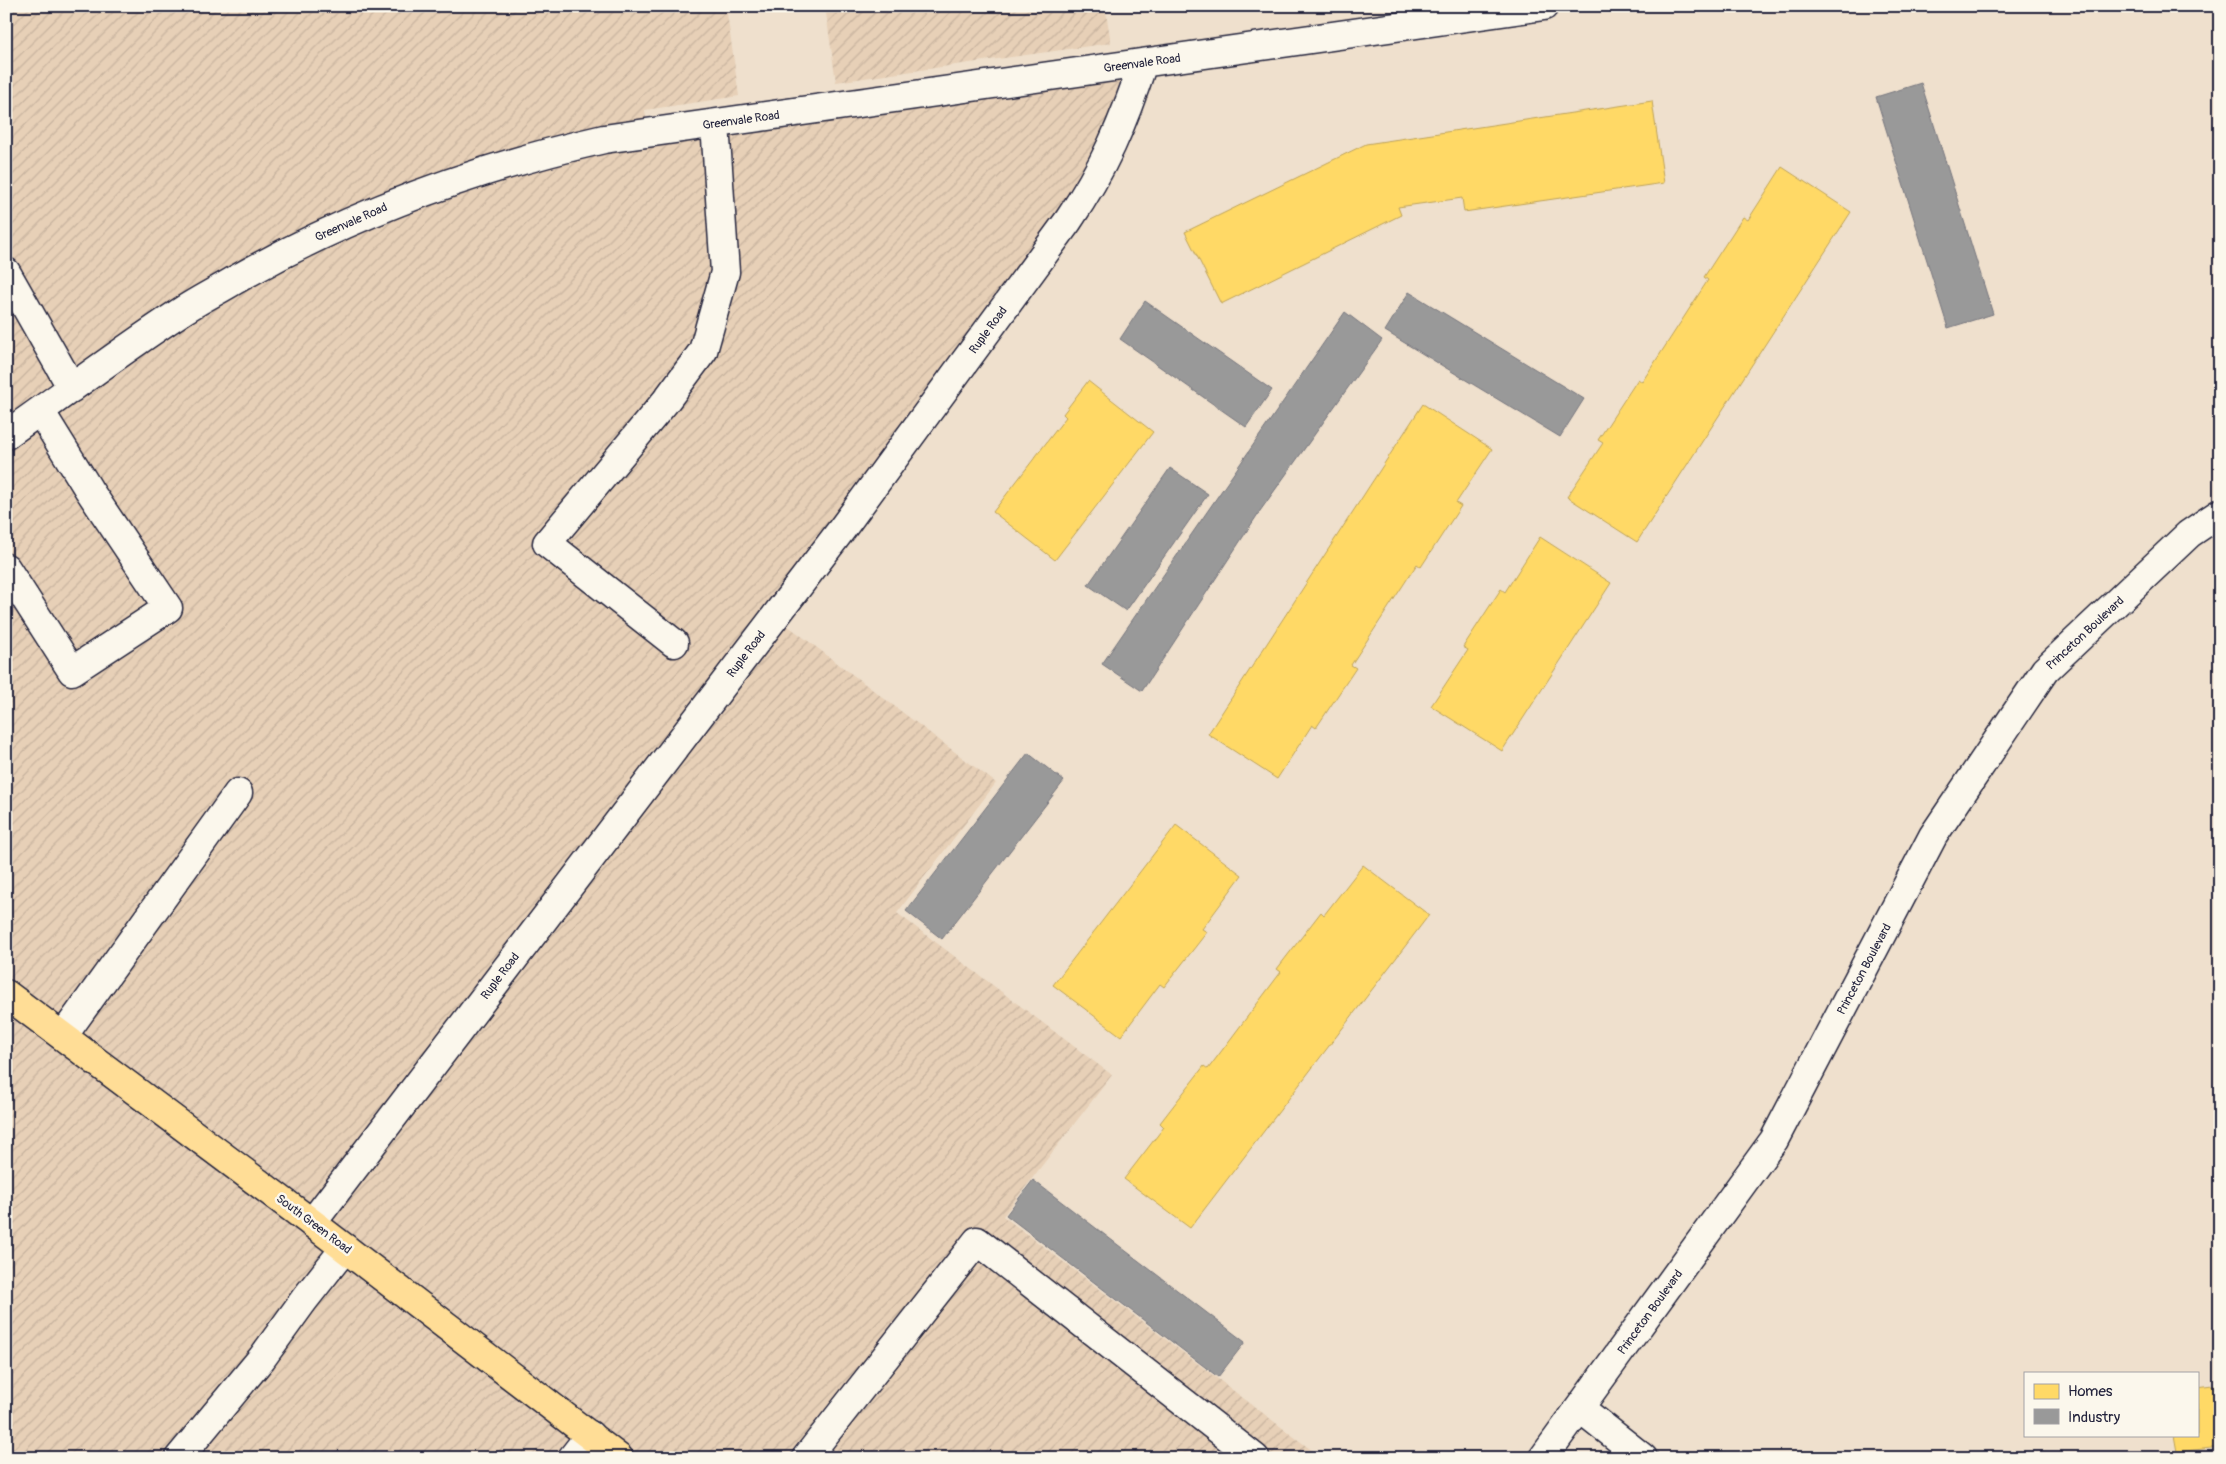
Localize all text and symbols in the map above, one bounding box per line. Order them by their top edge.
street label: Greenvale Road [1103,51,1182,76]
street label: Greenvale Road [702,108,781,133]
street label: Greenvale Road [313,200,390,245]
street label: Ruple Road [966,304,1011,357]
street label: Princeton Boulevard [2043,593,2127,673]
street label: Ruple Road [724,628,769,681]
street label: Princeton Boulevard [1834,921,1895,1017]
street label: Ruple Road [478,950,523,1003]
street label: South Green Road [273,1191,354,1258]
street label: Princeton Boulevard [1615,1267,1686,1358]
legend [2024,1372,2198,1436]
text: Homes [2068,1382,2113,1401]
text: Industry [2068,1408,2121,1427]

